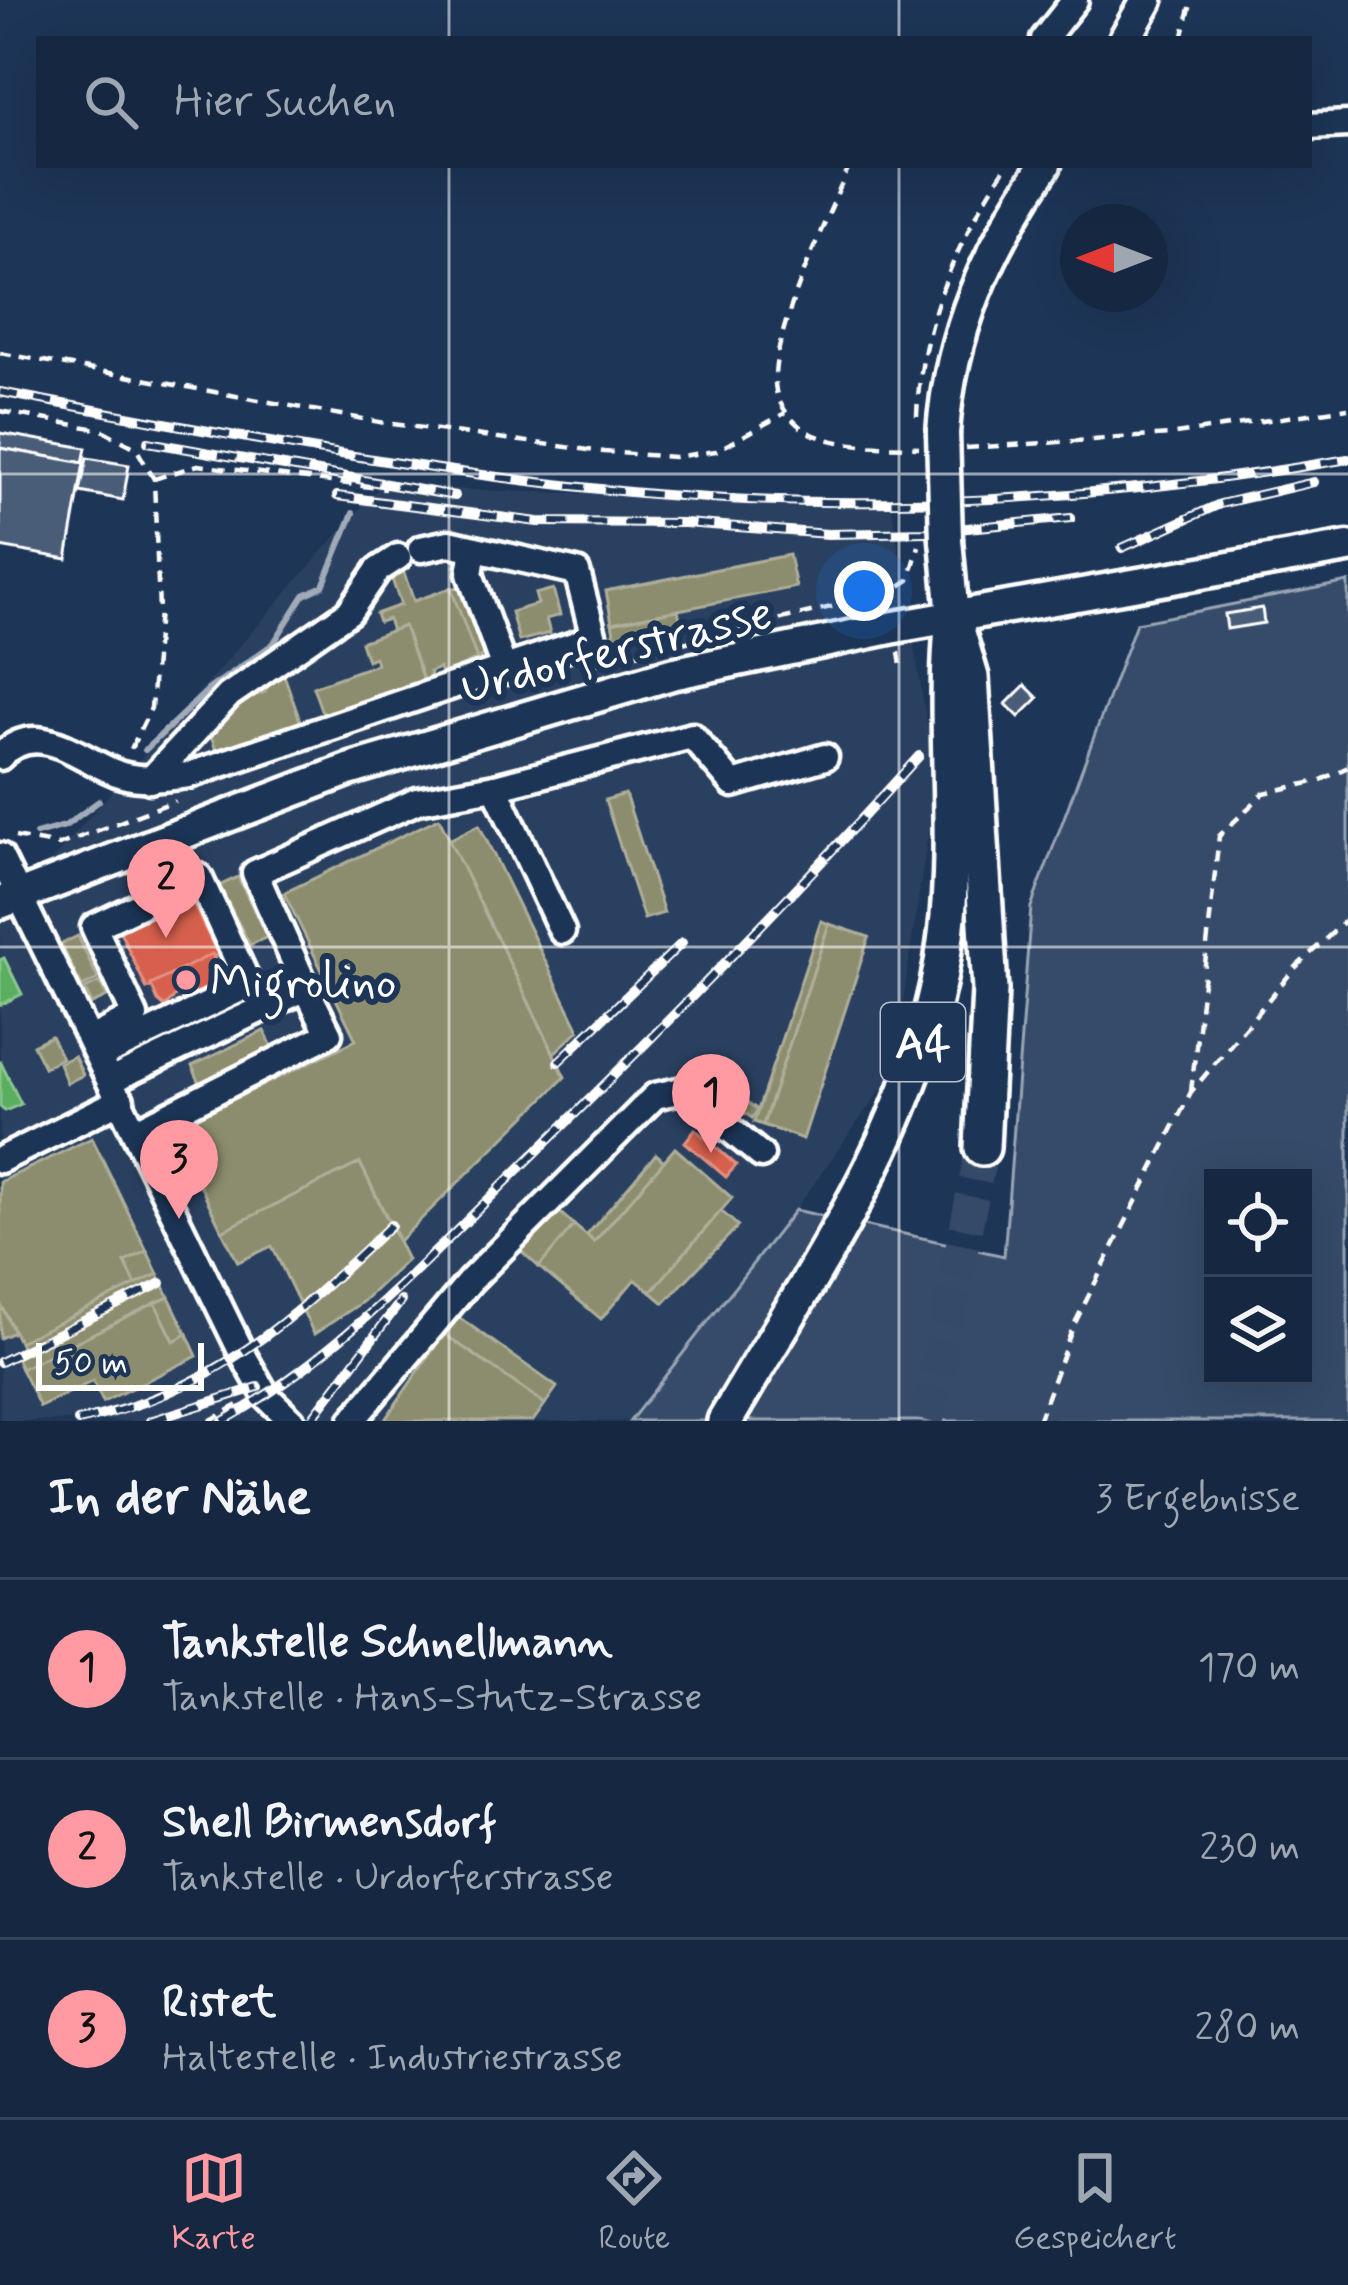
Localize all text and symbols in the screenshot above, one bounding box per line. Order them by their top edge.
search box [36,36,1312,168]
icon: search [78,69,144,135]
text: Hier suchen [174,73,396,132]
north arrow [1060,204,1168,312]
your location [834,561,894,621]
street label: Urdorferstrasse [455,582,779,721]
pin: 2 [127,839,205,938]
place label: Migrolino [210,952,396,1020]
marker: Migrolino [173,967,199,993]
road number: A4 [881,1003,965,1081]
pin: 1 [672,1054,750,1153]
pin: 3 [140,1120,218,1219]
map controls [1204,1169,1312,1385]
button: locate [1204,1169,1312,1277]
button: layers [1204,1277,1312,1385]
scale bar [36,1337,204,1390]
text: 50 m [54,1342,128,1386]
text: In der Nähe [48,1466,311,1532]
text: 3 Ergebnisse [1095,1474,1300,1525]
text: Tankstelle Schnellmann [162,1614,613,1673]
text: 1 [78,1643,96,1694]
text: 170 m [1198,1643,1300,1694]
text: Tankstelle · Hans-Stutz-Strasse [162,1673,702,1724]
text: Shell Birmensdorf [162,1794,497,1853]
text: 2 [77,1823,97,1874]
text: 230 m [1199,1823,1300,1874]
text: Tankstelle · Urdorferstrasse [162,1853,614,1904]
text: Ristet [162,1974,276,2033]
text: 3 [78,2003,96,2054]
text: 280 m [1195,2003,1300,2054]
text: Haltestelle · Industriestrasse [162,2033,623,2084]
tab: Karte [171,2145,256,2261]
tab: Route [599,2145,670,2261]
tab: Gespeichert [1013,2145,1177,2261]

